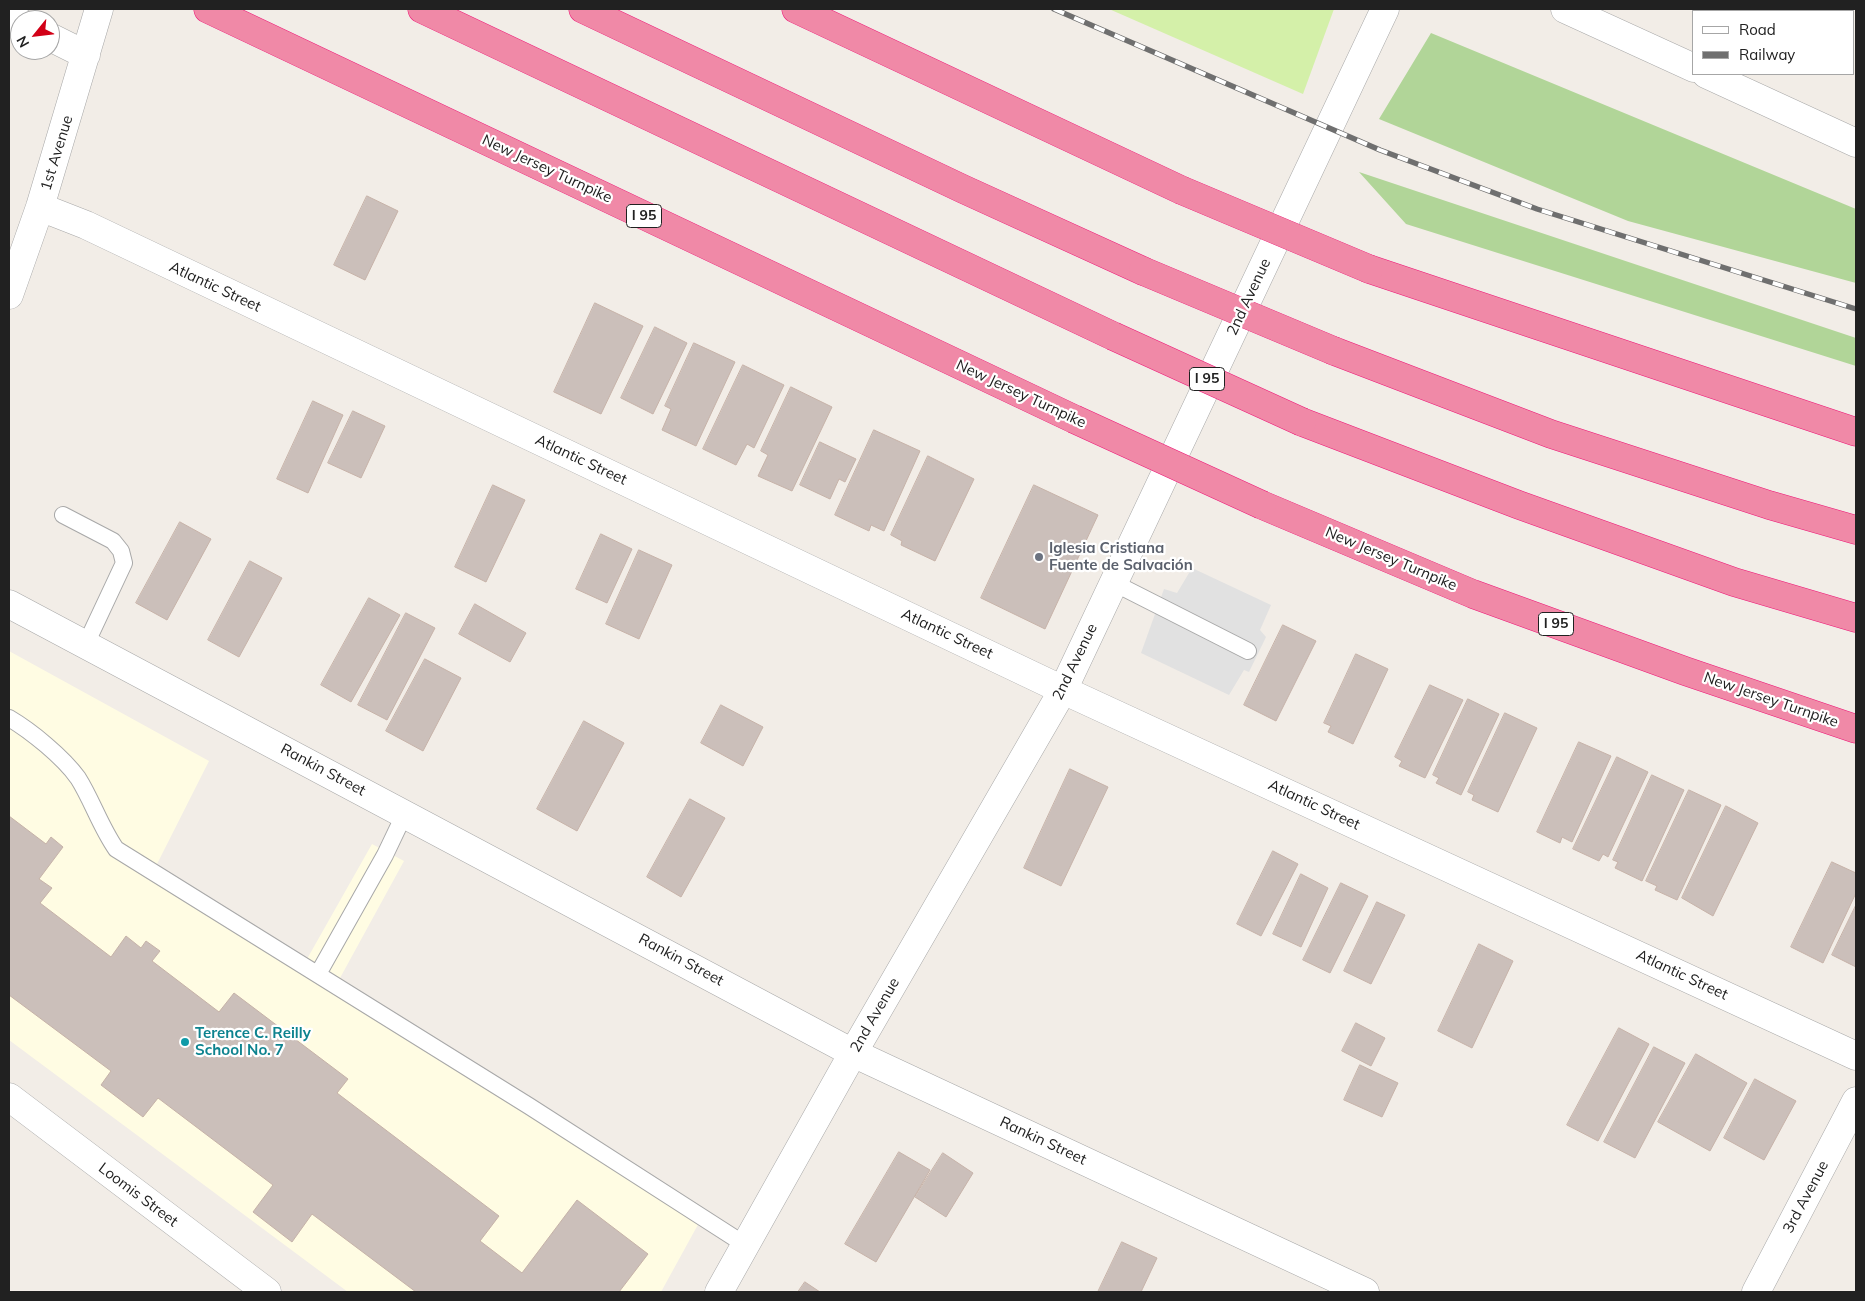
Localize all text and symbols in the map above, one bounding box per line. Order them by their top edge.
north arrow [10,10,60,60]
legend [1692,10,1855,75]
text: Road [1739,20,1776,39]
text: N [12,33,33,51]
text: Railway [1739,45,1795,64]
street label: 1st Avenue [37,113,77,193]
street label: New Jersey Turnpike [479,131,615,207]
road number: I 95 [626,205,662,228]
street label: 2nd Avenue [1223,256,1275,338]
street label: Atlantic Street [166,258,264,316]
street label: New Jersey Turnpike [953,356,1089,432]
road number: I 95 [1190,368,1224,390]
street label: Atlantic Street [532,431,630,489]
street label: New Jersey Turnpike [1322,523,1460,595]
place label: Iglesia Cristiana Fuente de Salvación [1049,539,1193,574]
marker: Iglesia Cristiana Fuente de Salvación [1033,551,1045,563]
street label: Atlantic Street [898,605,996,663]
road number: I 95 [1538,612,1574,636]
street label: 2nd Avenue [1049,621,1101,703]
street label: New Jersey Turnpike [1701,669,1841,731]
street label: Rankin Street [277,740,369,800]
street label: Atlantic Street [1265,776,1363,834]
street label: Rankin Street [635,930,727,990]
street label: Atlantic Street [1633,946,1731,1004]
street label: 2nd Avenue [846,975,904,1055]
place label: Terence C. Reilly School No. 7 [195,1024,311,1059]
marker: Terence C. Reilly School No. 7 [179,1036,191,1048]
street label: Rankin Street [997,1113,1089,1169]
street label: 3rd Avenue [1779,1158,1833,1236]
street label: Loomis Street [95,1159,181,1231]

